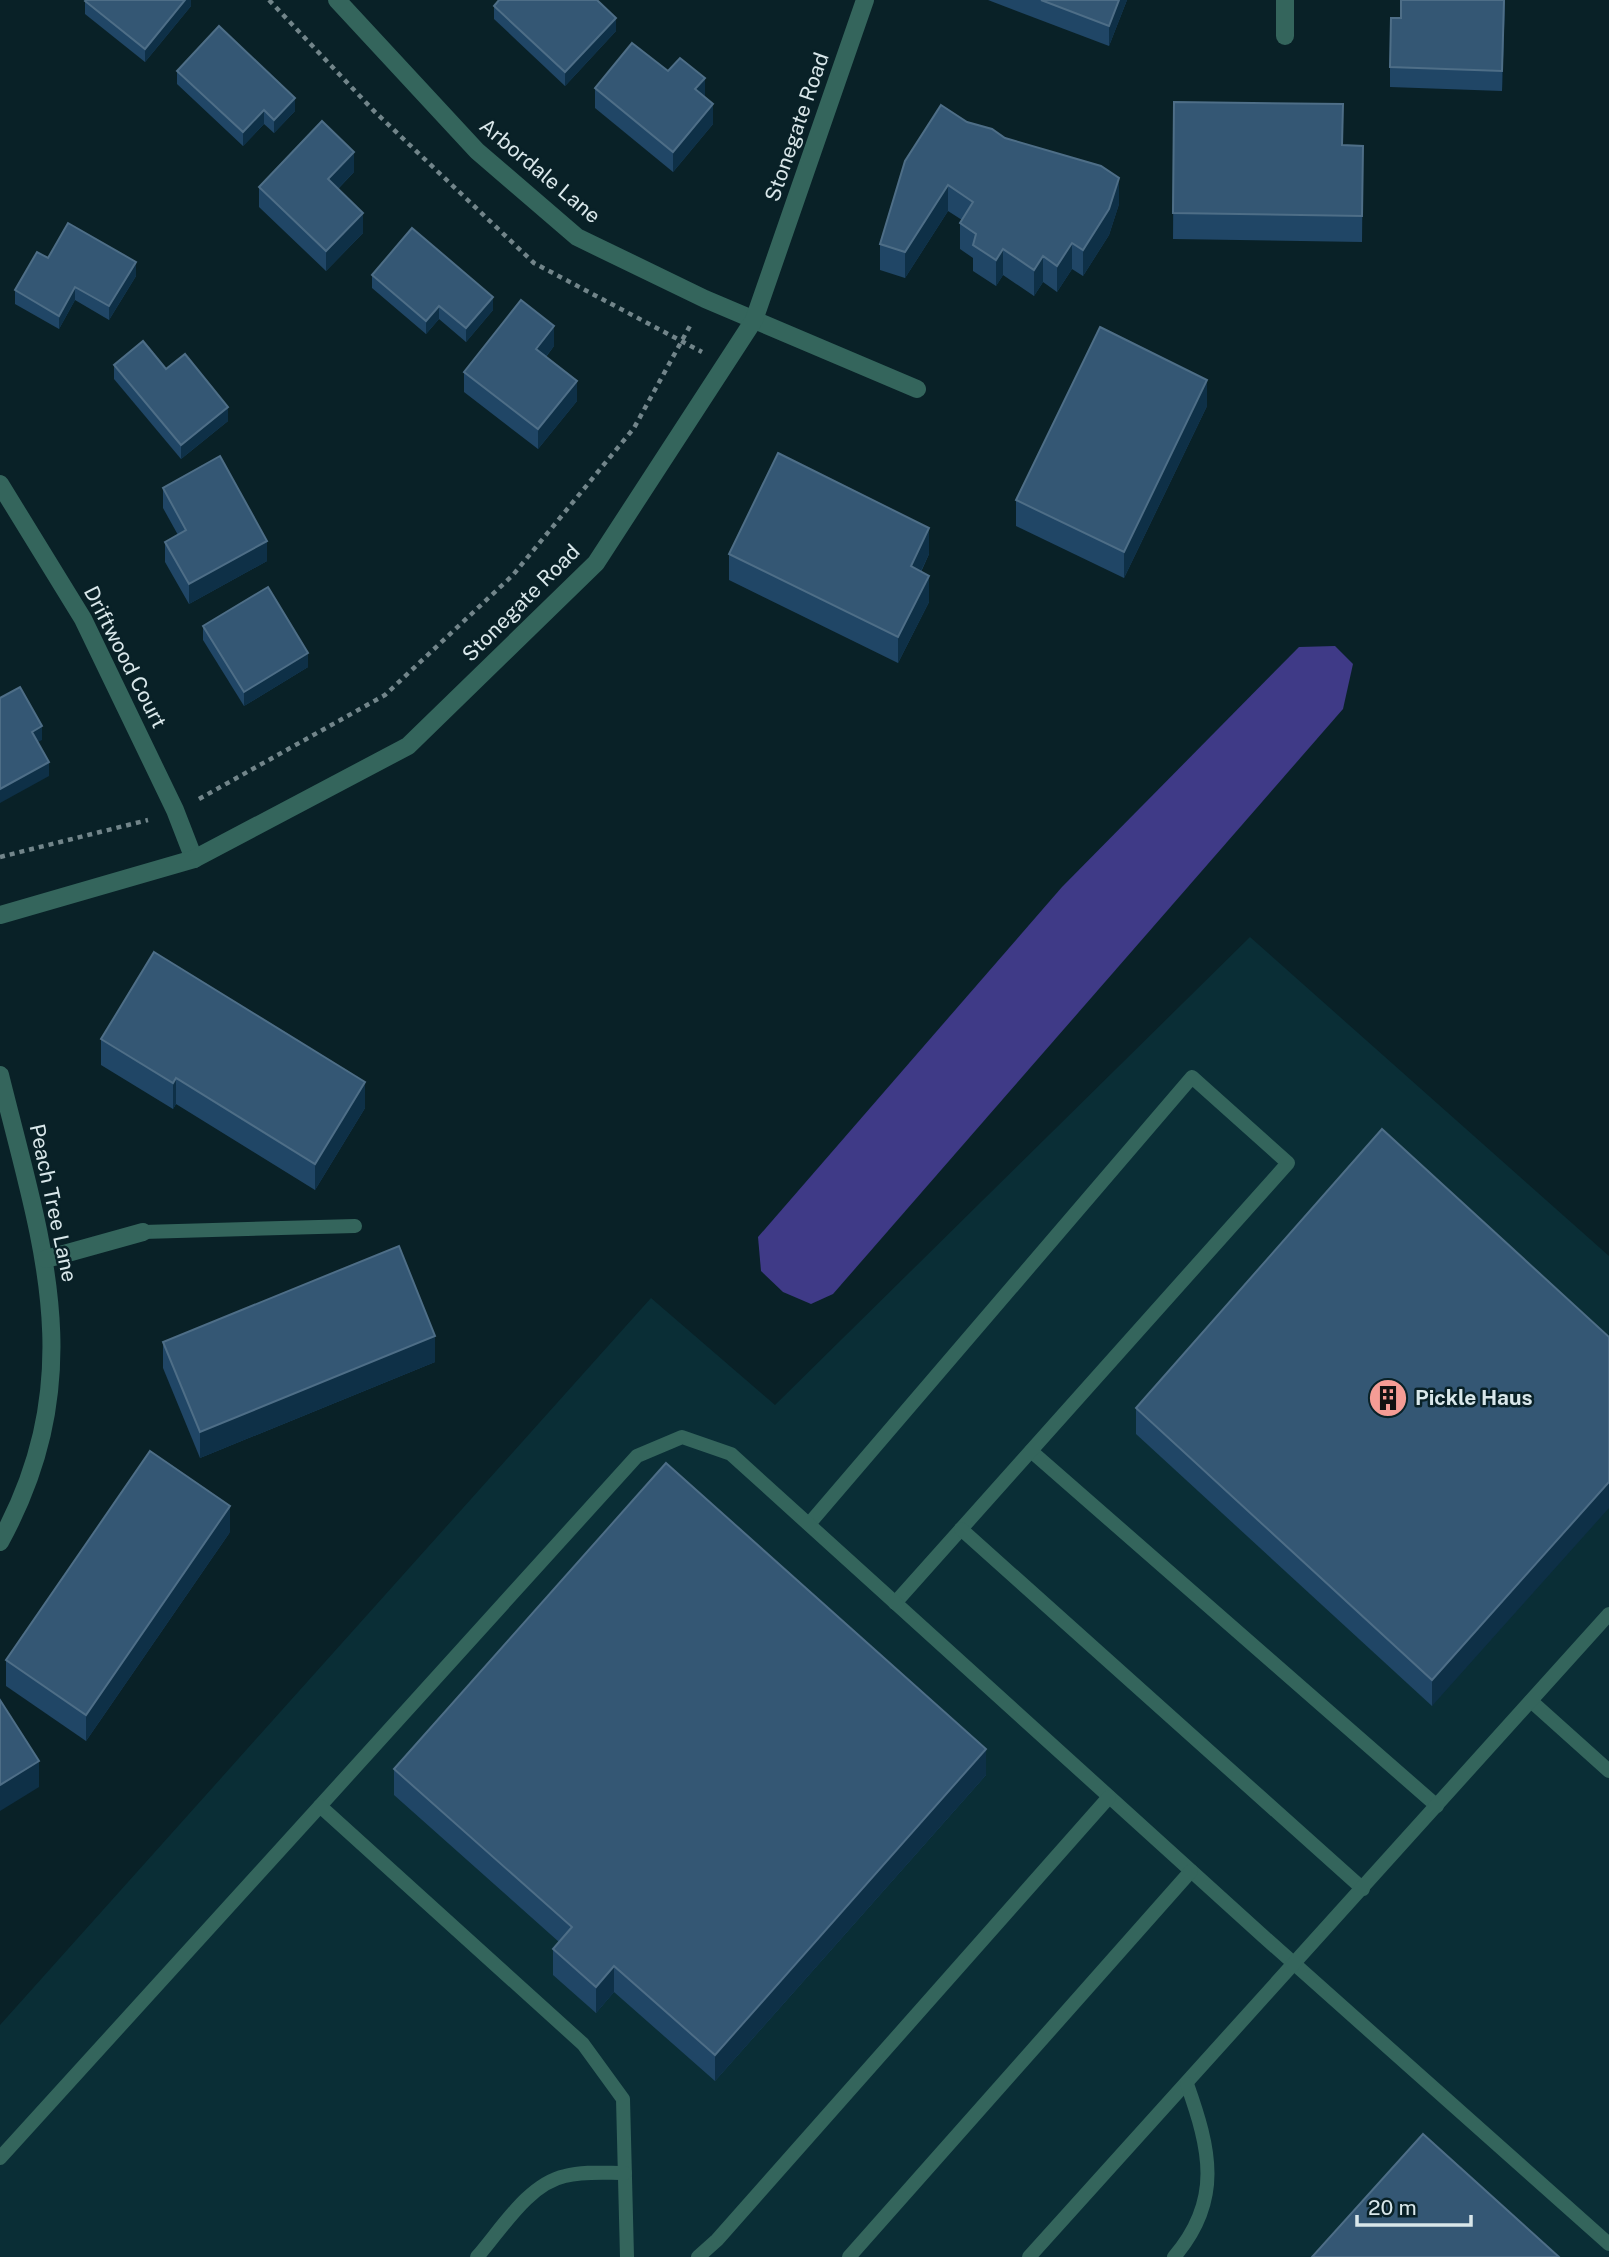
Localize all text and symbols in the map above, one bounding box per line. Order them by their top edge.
street label: Stonegate Road [759,49,834,205]
street label: Arbordale Lane [475,113,606,228]
street label: Stonegate Road [457,539,585,667]
street label: Driftwood Court [79,582,172,732]
street label: Peach Tree Lane [25,1122,82,1284]
building icon: Pickle Haus [1367,1377,1409,1419]
place label: Pickle Haus [1415,1385,1533,1410]
scale bar [1357,2184,1471,2228]
text: 20 m [1368,2195,1417,2220]

